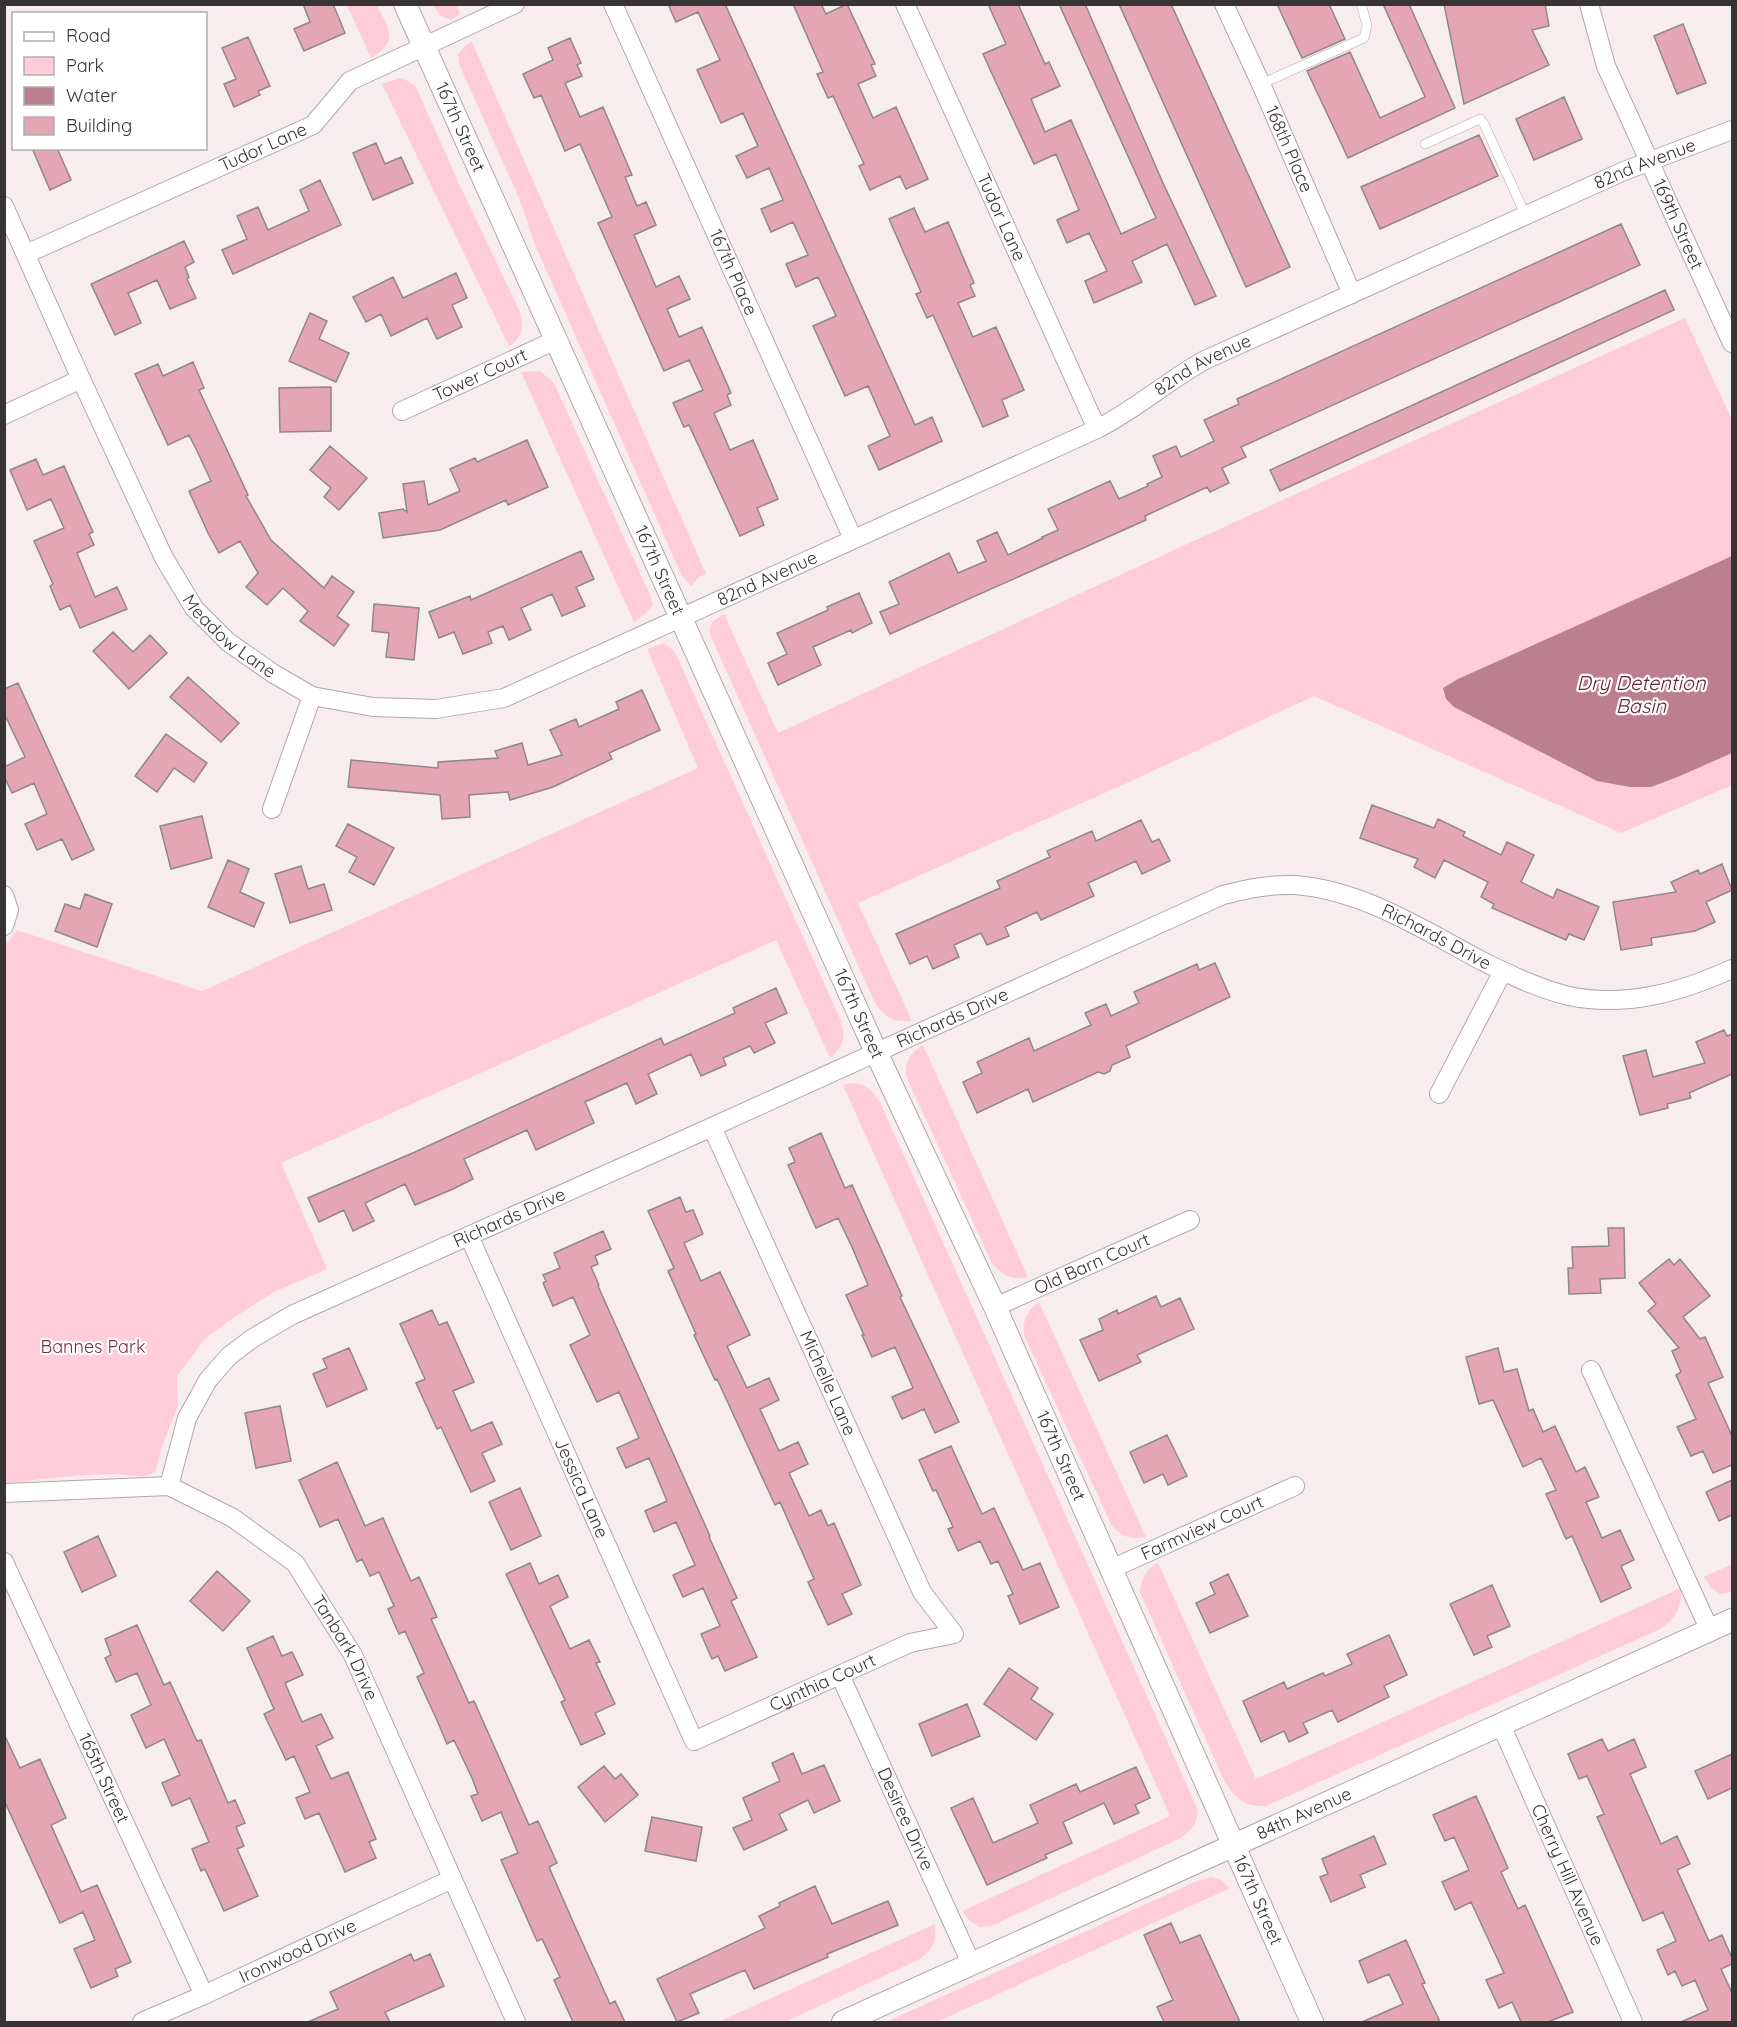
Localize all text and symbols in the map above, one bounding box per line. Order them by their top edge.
legend [12,12,207,150]
text: Road [66,24,111,47]
text: Park [66,54,104,77]
street label: 167th Street [431,78,491,175]
text: Water [66,84,117,107]
street label: 168th Place [1261,102,1319,196]
text: Building [66,114,132,137]
street label: Tudor Lane [215,117,310,177]
street label: 82nd Avenue [1590,133,1699,194]
street label: Tudor Lane [972,170,1032,264]
street label: 169th Street [1648,175,1709,273]
street label: 167th Place [704,225,763,319]
street label: 82nd Avenue [1149,329,1255,401]
street label: Tower Court [429,343,531,406]
street label: 167th Street [630,522,690,619]
street label: 82nd Avenue [713,545,821,611]
street label: Meadow Lane [178,590,281,683]
water label: Dry Detention Basin [1577,670,1706,718]
street label: Richards Drive [1378,898,1495,975]
street label: 167th Street [829,965,889,1062]
street label: Richards Drive [892,982,1012,1053]
street label: Richards Drive [449,1182,569,1252]
street label: Old Barn Court [1030,1227,1153,1299]
street label: Michelle Lane [795,1327,862,1439]
park label: Bannes Park [40,1335,146,1358]
street label: 167th Street [1031,1407,1091,1504]
street label: Jessica Lane [549,1434,614,1542]
street label: Farmview Court [1137,1490,1267,1565]
street label: Tanbark Drive [307,1591,384,1704]
street label: Cynthia Court [765,1648,879,1716]
street label: 165th Street [74,1729,135,1827]
street label: Desiree Drive [872,1763,939,1874]
street label: 84th Avenue [1253,1782,1355,1845]
street label: Cherry Hill Avenue [1527,1800,1610,1949]
street label: 167th Street [1228,1851,1288,1948]
street label: Ironwood Drive [235,1913,360,1988]

